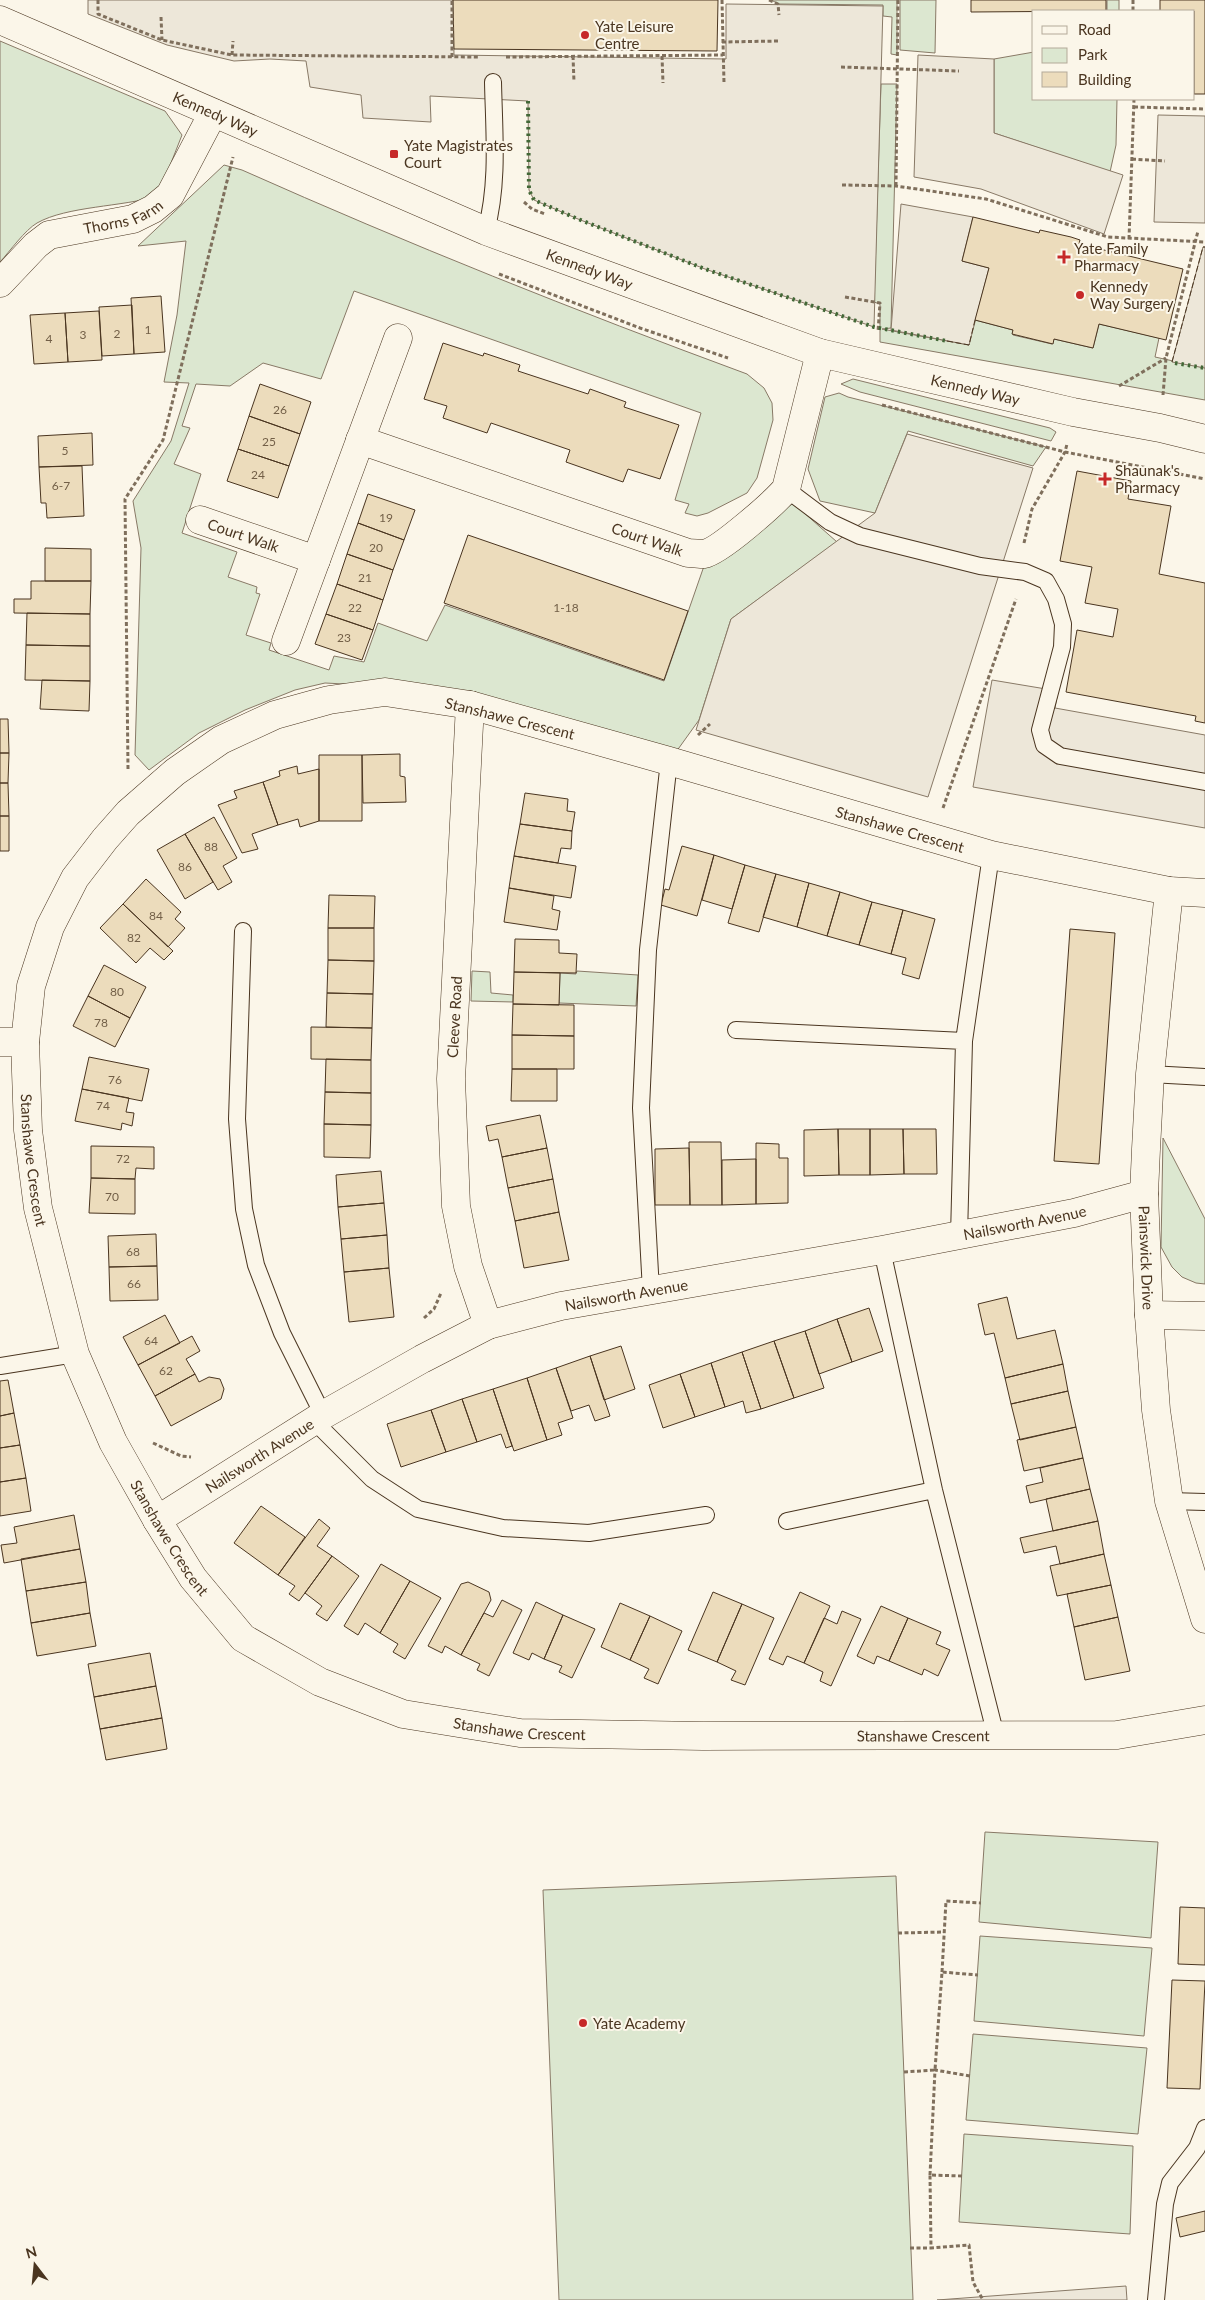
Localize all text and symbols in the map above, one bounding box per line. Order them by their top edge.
legend [1032,10,1195,100]
place label: Yate Leisure Centre [595,17,674,52]
text: Road [1078,20,1111,38]
marker: Yate Leisure Centre [579,29,591,41]
text: Park [1078,45,1108,63]
text: Building [1078,70,1131,88]
street label: Kennedy Way [170,87,261,140]
place label: Yate Magistrates Court [404,136,513,171]
marker: Yate Magistrates Court [388,148,400,160]
street label: Thorns Farm [82,196,166,237]
place label: Yate Family Pharmacy [1074,239,1149,274]
street label: Kennedy Way [544,245,636,293]
marker: Yate Family Pharmacy [1058,251,1070,263]
place label: Kennedy Way Surgery [1090,277,1174,312]
marker: Kennedy Way Surgery [1074,289,1086,301]
house number: 1 [145,322,152,337]
house number: 2 [114,326,121,341]
house number: 3 [80,327,87,342]
house number: 4 [46,331,53,346]
street label: Kennedy Way [929,370,1022,408]
house number: 26 [273,402,287,417]
house number: 25 [262,434,276,449]
house number: 5 [62,443,69,458]
place label: Shaunak's Pharmacy [1115,461,1180,496]
house number: 24 [251,467,265,482]
marker: Shaunak's Pharmacy [1099,473,1111,485]
house number: 6-7 [52,478,70,493]
house number: 19 [379,510,393,525]
street label: Court Walk [205,514,282,556]
street label: Court Walk [609,518,686,560]
house number: 20 [369,540,383,555]
house number: 21 [358,570,372,585]
house number: 22 [348,600,362,615]
house number: 1-18 [553,600,579,615]
house number: 23 [337,630,351,645]
street label: Stanshawe Crescent [443,693,577,743]
street label: Stanshawe Crescent [834,802,967,856]
house number: 88 [204,839,218,854]
house number: 86 [178,859,192,874]
house number: 84 [149,908,163,923]
house number: 82 [127,930,141,945]
street label: Cleeve Road [443,976,465,1058]
house number: 80 [110,984,124,999]
house number: 78 [94,1015,108,1030]
house number: 76 [108,1072,122,1087]
street label: Stanshawe Crescent [18,1094,51,1228]
house number: 74 [96,1098,110,1113]
house number: 72 [116,1151,130,1166]
house number: 70 [105,1189,119,1204]
street label: Nailsworth Avenue [962,1201,1088,1243]
street label: Painswick Drive [1135,1205,1158,1310]
house number: 68 [126,1244,140,1259]
street label: Nailsworth Avenue [563,1275,689,1314]
house number: 66 [127,1276,141,1291]
house number: 64 [144,1333,158,1348]
house number: 62 [159,1363,173,1378]
street label: Nailsworth Avenue [202,1414,317,1496]
street label: Stanshawe Crescent [127,1477,213,1600]
street label: Stanshawe Crescent [452,1713,586,1743]
street label: Stanshawe Crescent [857,1726,990,1745]
place label: Yate Academy [593,2014,686,2032]
marker: Yate Academy [577,2017,589,2029]
north arrow [10,2240,60,2290]
text: N [24,2242,39,2262]

